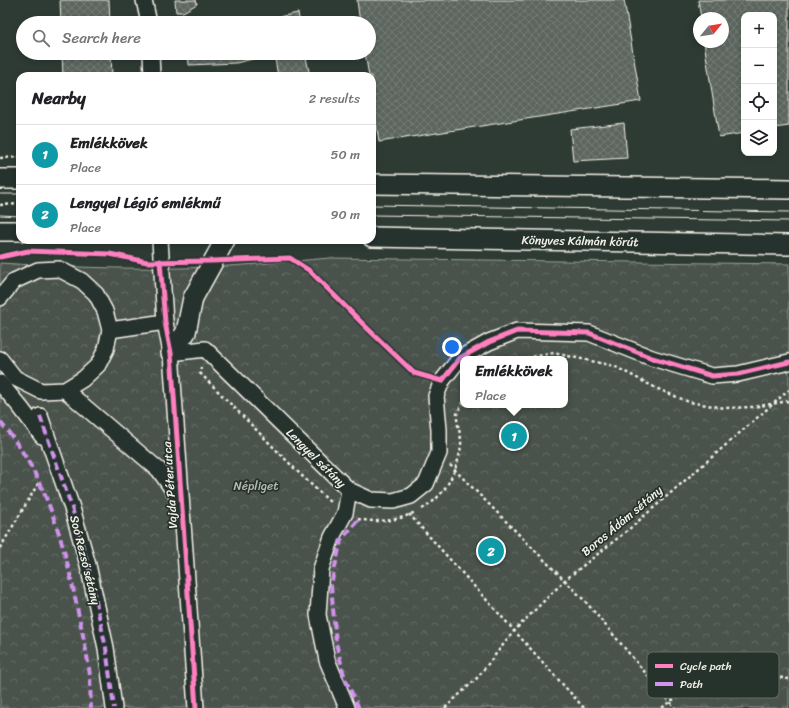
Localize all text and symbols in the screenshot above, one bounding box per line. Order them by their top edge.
north arrow [693,12,729,48]
map controls [741,12,777,156]
button: + [741,12,777,48]
search box [16,16,376,60]
text: Search here [62,25,141,51]
icon: search [30,27,52,49]
button: − [741,48,777,84]
text: Nearby [32,83,86,113]
button: locate [741,84,777,120]
text: 2 results [309,87,360,110]
button: layers [741,120,777,156]
text: Emlékkövek [70,130,148,156]
text: 1 [42,143,48,166]
text: 50 m [330,143,360,166]
text: Place [70,156,101,179]
text: Lengyel Légió emlékmű [70,190,220,216]
text: 2 [41,203,49,226]
text: 90 m [330,203,360,226]
text: Place [70,216,101,239]
street label: Könyves Kálmán körút [521,229,639,253]
your location [442,337,462,357]
popup [460,356,568,408]
text: Emlékkövek [475,358,553,384]
text: Place [475,384,506,407]
pin: 1 [501,421,527,451]
street label: Lengyel sétány [281,423,352,494]
street label: Vajda Péter utca [156,440,184,529]
park label: Népliget [233,475,279,497]
street label: Boros Ádám sétány [576,480,668,562]
street label: Soó Rezső sétány [63,513,107,608]
pin: 2 [478,536,504,566]
legend [647,652,779,698]
text: Cycle path [680,657,732,676]
text: Path [680,675,703,694]

